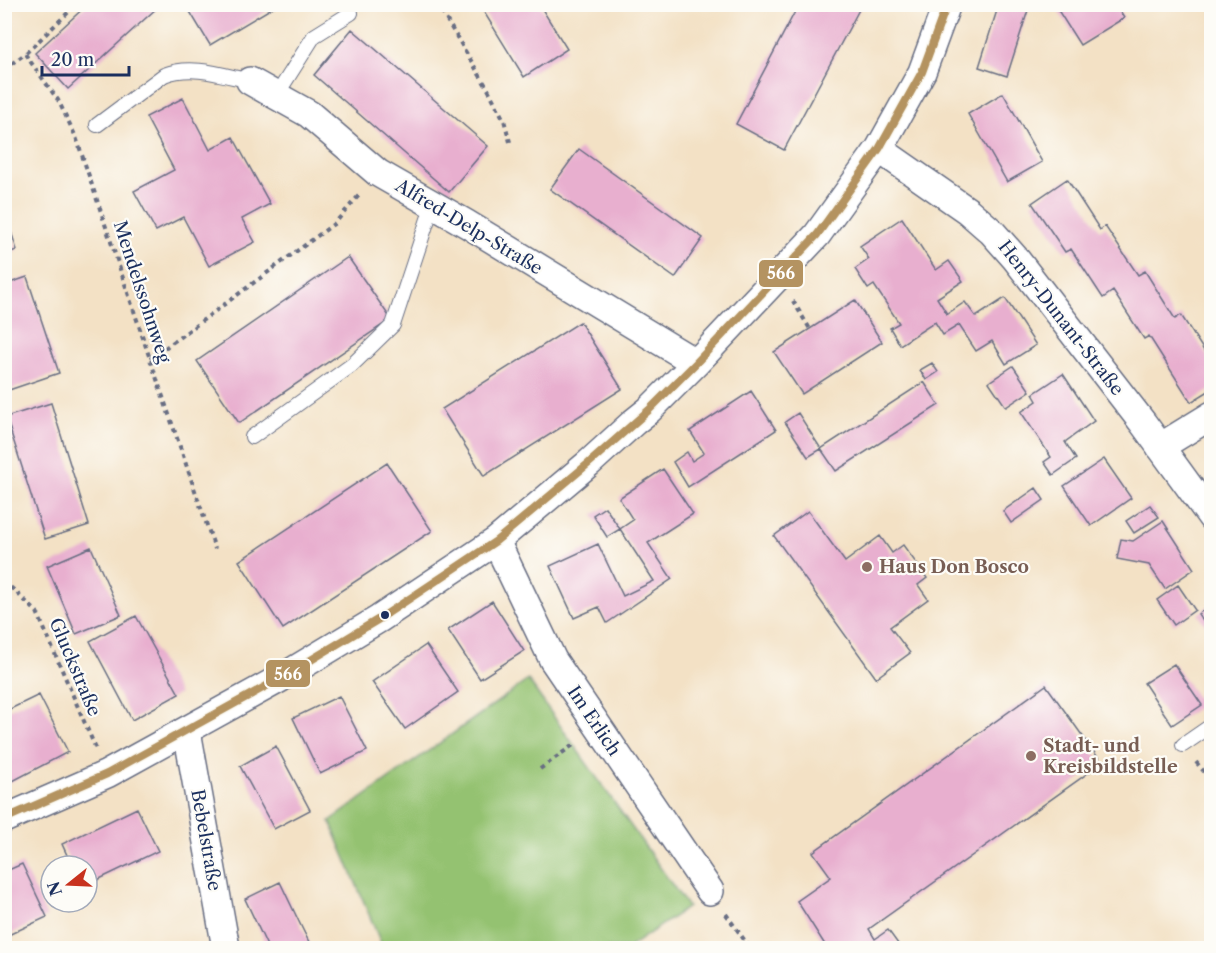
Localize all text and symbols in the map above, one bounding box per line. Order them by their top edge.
scale bar [42,39,129,77]
text: 20 m [51,49,95,71]
street label: Alfred-Delp-Straße [391,174,547,280]
street label: Mendelssohnweg [109,218,176,366]
street label: Henry-Dunant-Straße [994,236,1128,400]
line badge: 566 [758,259,804,288]
text: 566 [767,263,795,283]
place label: Haus Don Bosco [879,556,1029,578]
marker: Haus Don Bosco [860,560,874,574]
unlabelled marker [379,609,391,621]
street label: Gluckstraße [44,615,106,719]
line badge: 566 [265,659,311,688]
text: 566 [274,664,302,684]
street label: Im Erlich [563,682,625,760]
place label: Stadt- und Kreisbildstelle [1043,735,1178,778]
marker: Stadt- und Kreisbildstelle [1024,749,1038,763]
street label: Bebelstraße [186,788,226,892]
north arrow [39,854,99,914]
text: N [43,879,66,898]

